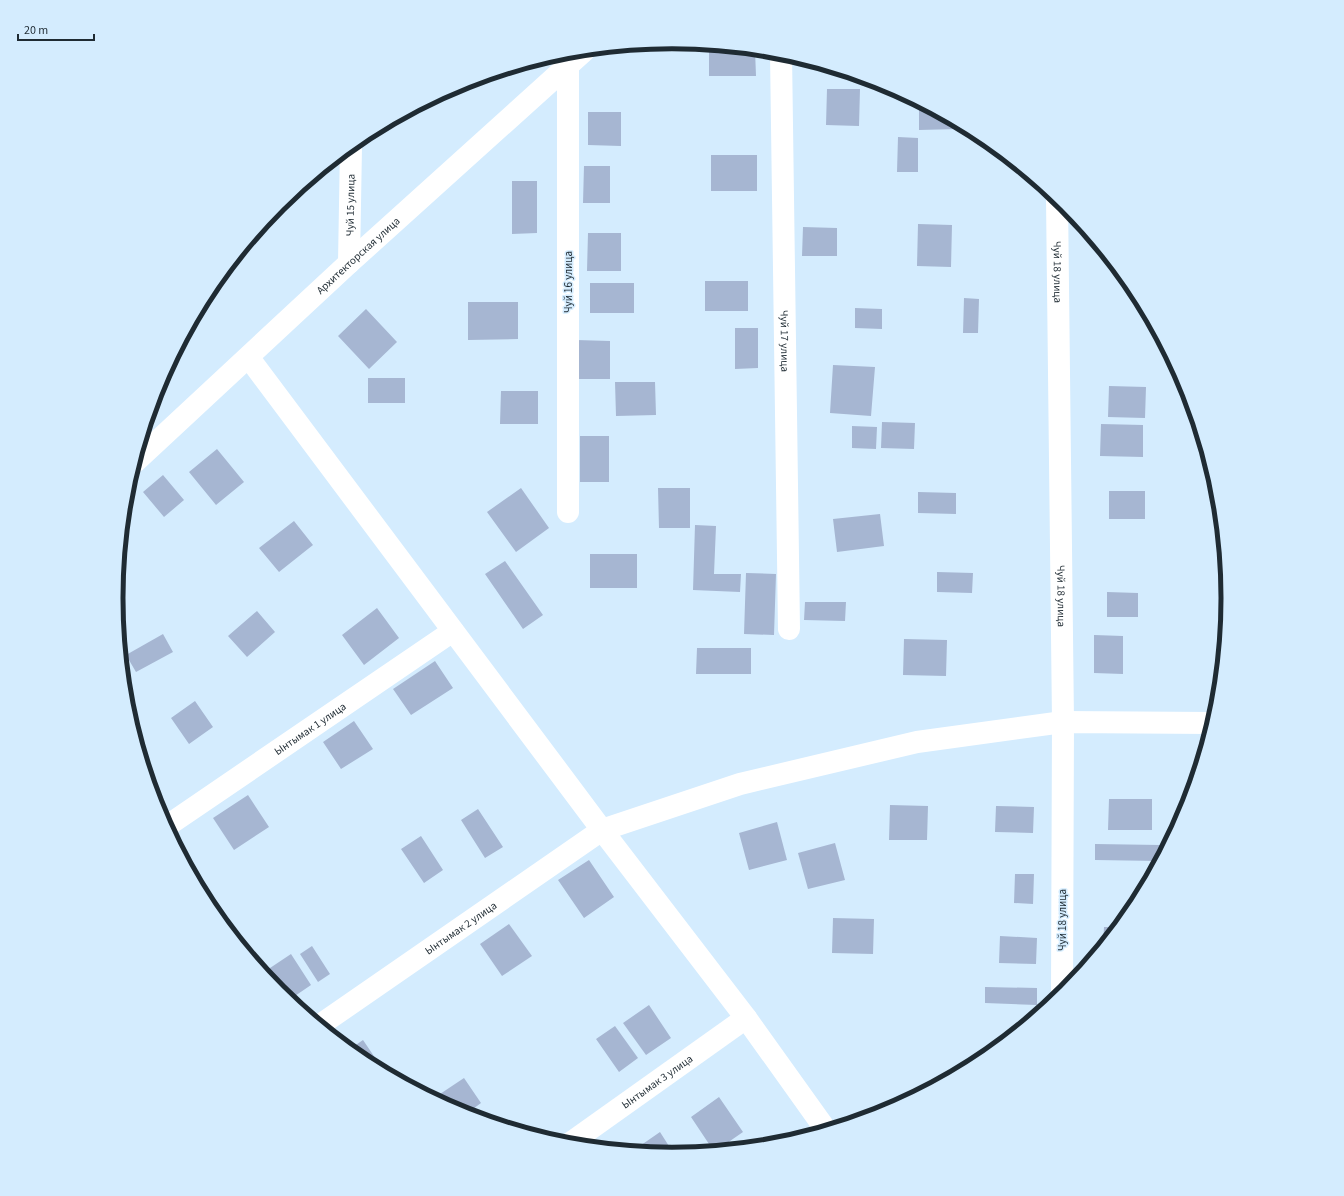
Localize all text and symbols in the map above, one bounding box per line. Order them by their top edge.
scale bar [18,16,94,42]
text: 20 m [24,22,48,39]
street label: Чуй 15 улица [342,174,359,236]
street label: Архитекторская улица [313,214,403,298]
street label: Чуй 18 улица [1049,241,1065,303]
street label: Чуй 16 улица [561,251,576,313]
street label: Чуй 17 улица [777,310,792,372]
street label: Чуй 18 улица [1053,565,1069,627]
street label: Ынтымак 1 улица [271,699,349,759]
street label: Чуй 18 улица [1055,889,1070,951]
street label: Ынтымак 2 улица [422,898,500,958]
street label: Ынтымак 3 улица [619,1051,696,1112]

